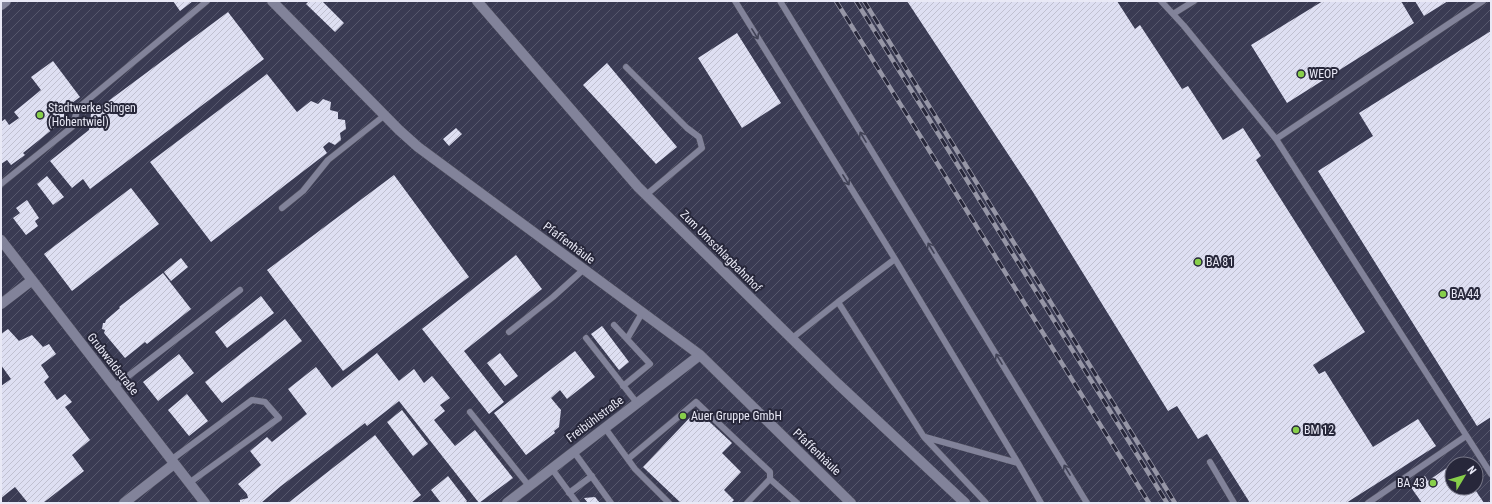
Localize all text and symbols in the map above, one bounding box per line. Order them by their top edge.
one-way arrow [752,28,760,40]
place label: WEOP [1309,67,1338,81]
marker: WEOP [1296,69,1306,79]
place label: Stadtwerke Singen (Hohentwiel) [48,101,136,129]
marker: Stadtwerke Singen (Hohentwiel) [35,110,45,120]
one-way arrow [859,131,867,143]
one-way arrow [842,174,850,185]
street label: Zum Umschlagbahnhof [677,207,765,295]
street label: Pfaffenhäule [541,219,598,267]
one-way arrow [927,242,935,254]
place label: BA 81 [1206,255,1234,269]
marker: BA 81 [1193,257,1203,267]
place label: BA 44 [1451,287,1479,301]
marker: BA 44 [1438,289,1448,299]
street label: Grubwaldstraße [84,330,142,398]
one-way arrow [995,354,1003,365]
street label: Freibühlstraße [564,393,627,445]
place label: Auer Gruppe GmbH [691,409,782,423]
marker: Auer Gruppe GmbH [678,411,688,421]
place label: BM 12 [1304,423,1334,437]
marker: BM 12 [1291,425,1301,435]
street label: Pfaffenhäule [790,426,844,478]
north arrow [1444,456,1484,496]
text: N [1464,463,1479,477]
one-way arrow [1063,465,1071,476]
place label: BA 43 [1397,476,1425,490]
marker: BA 43 [1428,478,1438,488]

